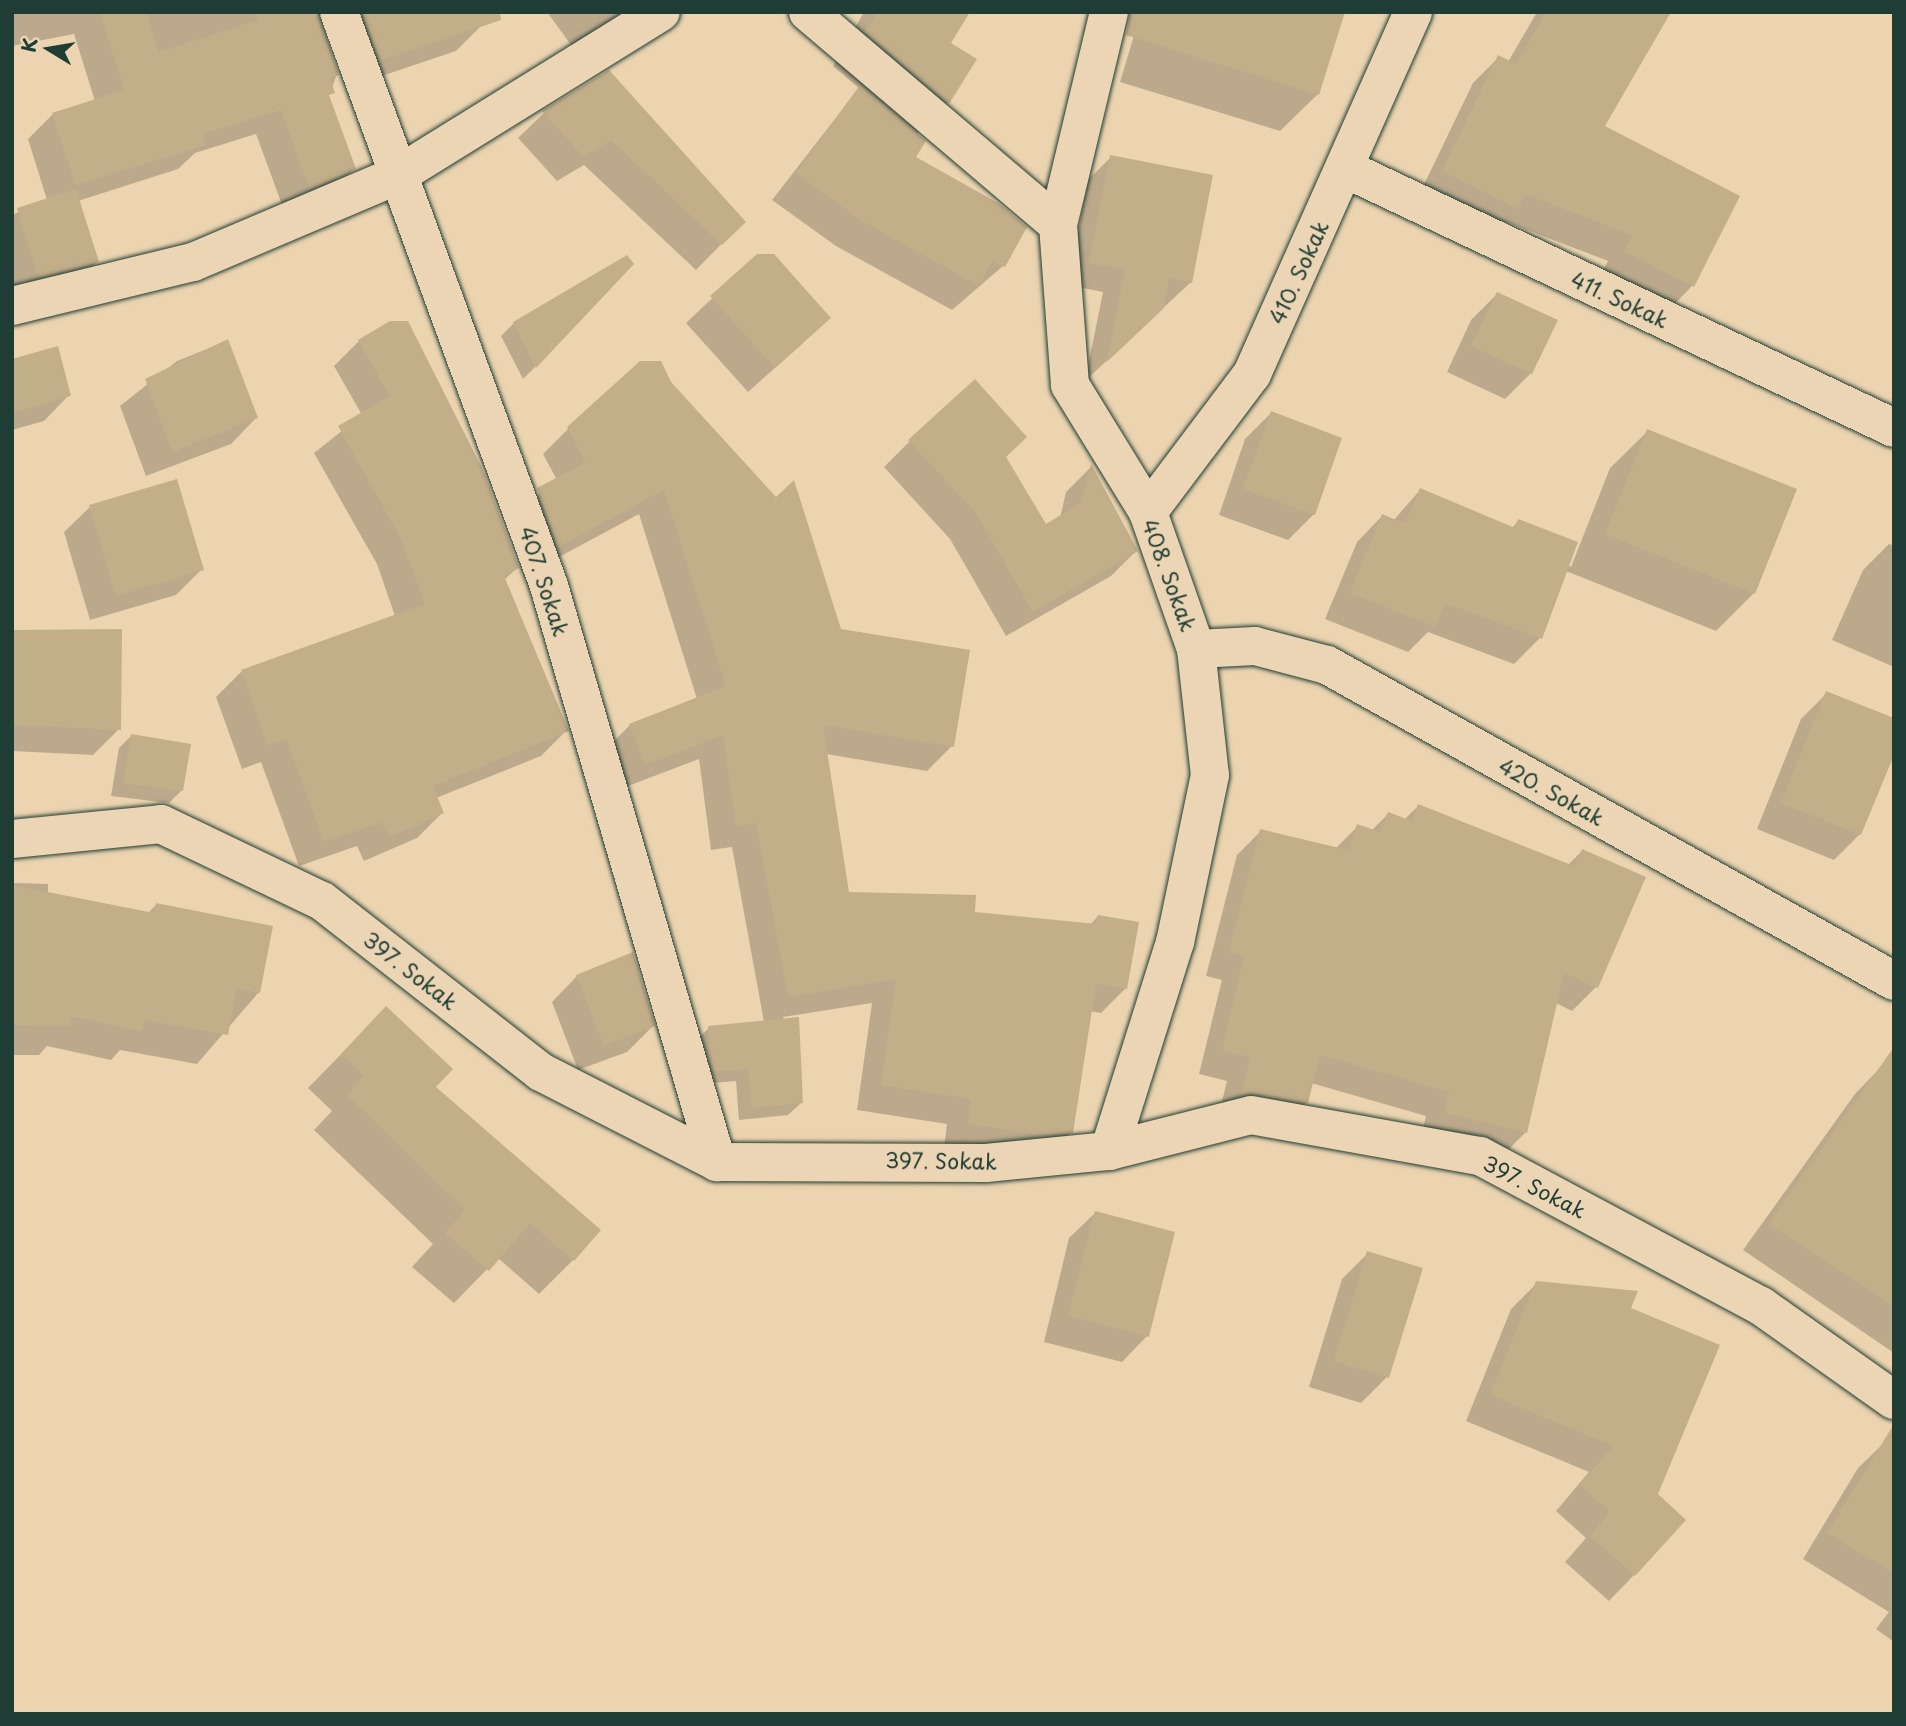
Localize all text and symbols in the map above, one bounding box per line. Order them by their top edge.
north arrow [14,14,84,84]
text: K [13,35,43,55]
street label: 410. Sokak [1263,215,1333,329]
street label: 411. Sokak [1566,265,1674,333]
street label: 408. Sokak [1138,515,1202,635]
street label: 407. Sokak [515,523,575,639]
street label: 420. Sokak [1494,751,1610,831]
street label: 397. Sokak [359,926,463,1014]
street label: 397. Sokak [885,1146,997,1174]
street label: 397. Sokak [1480,1149,1590,1223]

